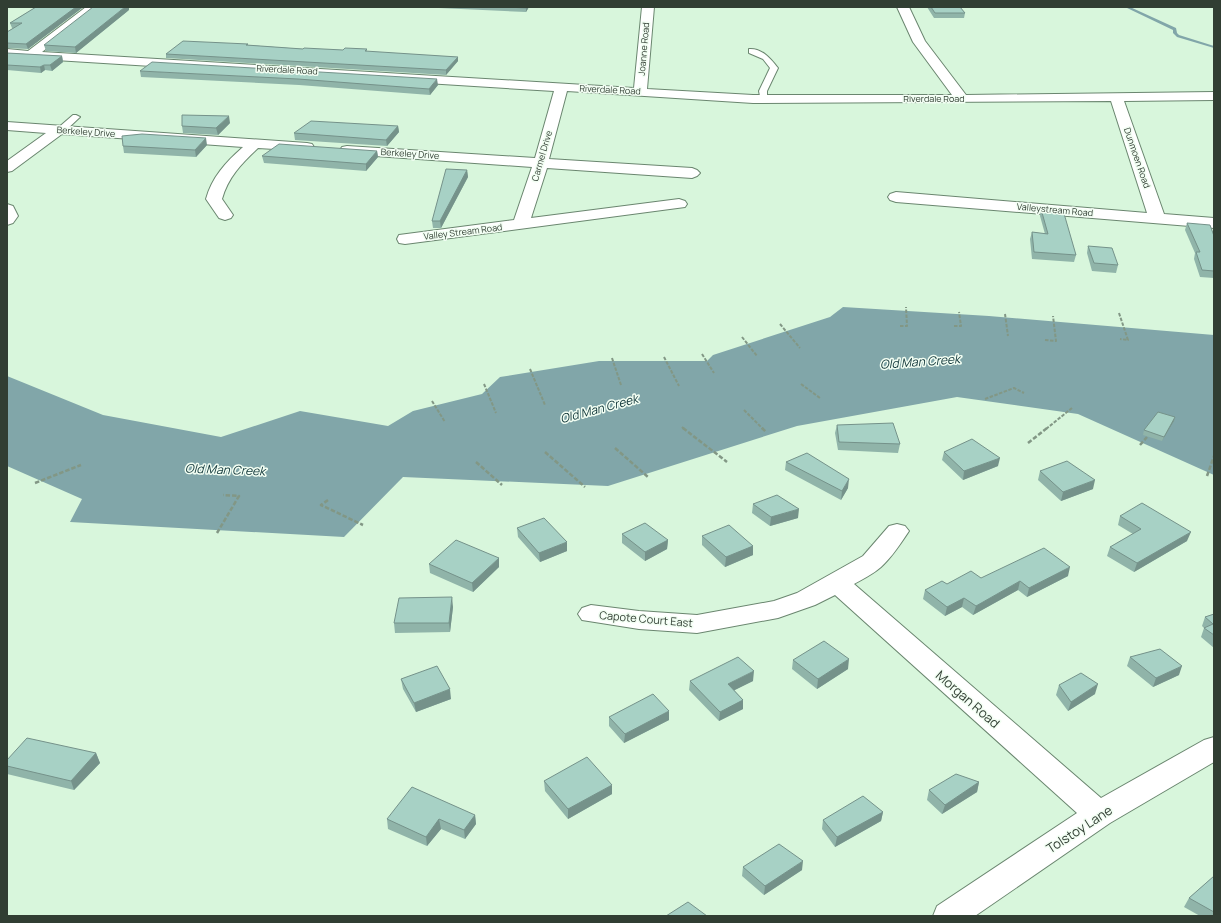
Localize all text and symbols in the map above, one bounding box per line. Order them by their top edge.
street label: Joanne Road [635,22,652,76]
street label: Riverdale Road [256,61,318,78]
street label: Riverdale Road [579,81,641,98]
street label: Riverdale Road [903,92,965,105]
street label: Berkeley Drive [56,123,116,140]
street label: Dunmoen Road [1121,126,1154,190]
street label: Carmel Drive [528,129,555,183]
street label: Berkeley Drive [380,145,440,162]
street label: Valleystream Road [1016,200,1094,219]
street label: Valley Stream Road [423,220,503,243]
water label: Old Man Creek [879,350,963,373]
water label: Old Man Creek [558,389,642,427]
water label: Old Man Creek [185,460,267,479]
street label: Capote Court East [599,607,693,630]
street label: Morgan Road [932,666,1004,732]
street label: Tolstoy Lane [1043,801,1116,857]

